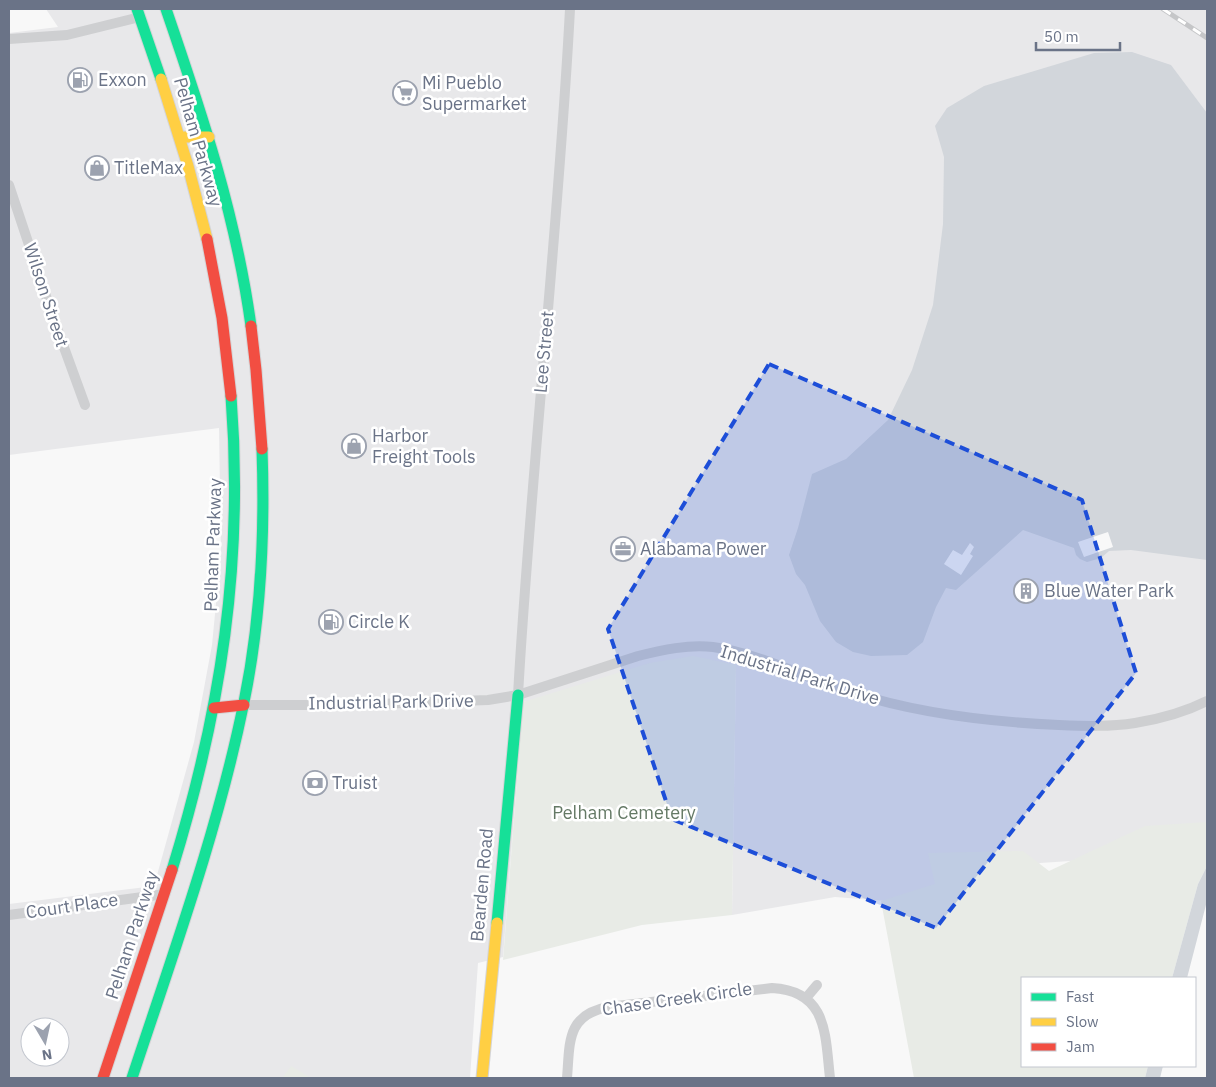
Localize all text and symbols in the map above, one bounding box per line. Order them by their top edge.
scale bar [1036,20,1120,52]
text: 50 m [1044,27,1079,46]
fuel station icon: Exxon [67,67,93,93]
place label: Exxon [98,68,147,91]
place label: Mi Pueblo Supermarket [422,71,527,115]
street label: Pelham Parkway [169,74,228,209]
supermarket icon: Mi Pueblo Supermarket [392,80,418,106]
shop icon: TitleMax [84,155,110,181]
place label: TitleMax [114,156,183,179]
street label: Wilson Street [19,240,74,350]
street label: Lee Street [528,310,559,394]
place label: Harbor Freight Tools [372,424,476,468]
shop icon: Harbor Freight Tools [341,433,367,459]
street label: Pelham Parkway [199,478,226,612]
office icon: Alabama Power [610,536,636,562]
place label: Alabama Power [640,537,767,560]
building icon: Blue Water Park [1013,578,1039,604]
place label: Blue Water Park [1044,579,1174,602]
fuel station icon: Circle K [318,609,344,635]
place label: Circle K [348,610,410,633]
street label: Industrial Park Drive [718,639,883,710]
street label: Industrial Park Drive [308,689,474,714]
bank icon: Truist [302,770,328,796]
place label: Truist [332,771,378,794]
park label: Pelham Cemetery [552,801,696,824]
street label: Bearden Road [465,827,498,943]
street label: Pelham Parkway [100,868,163,1002]
street label: Court Place [24,888,120,923]
street label: Chase Creek Circle [600,977,753,1020]
legend [1021,977,1196,1067]
text: Fast [1066,987,1094,1006]
text: Slow [1066,1012,1099,1031]
north arrow [20,1017,70,1067]
text: Jam [1066,1037,1095,1056]
text: N [41,1045,53,1065]

